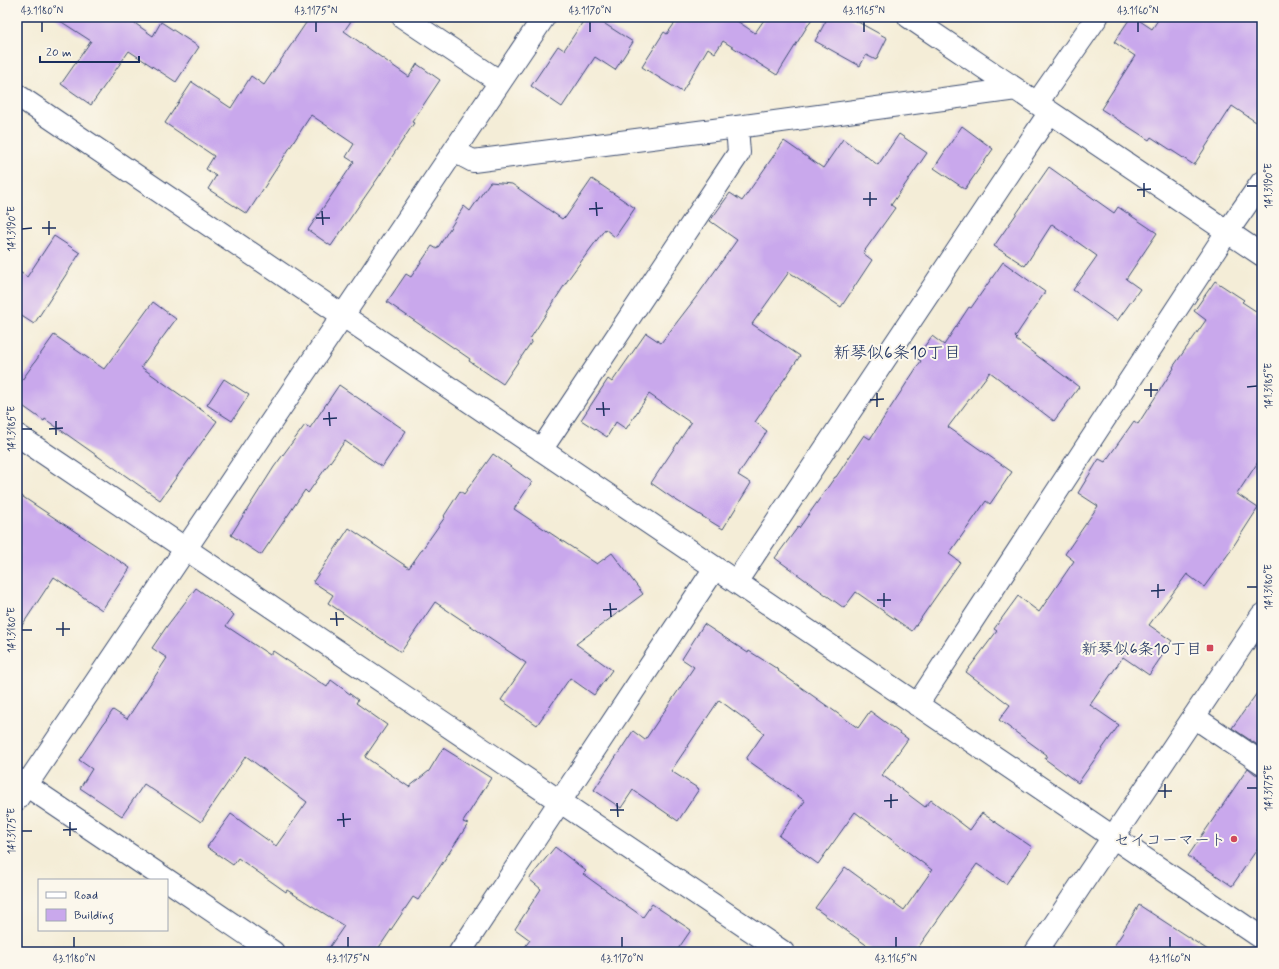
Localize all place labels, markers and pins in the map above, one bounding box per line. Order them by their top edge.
place label: 新琴似6条10丁目 [1082,639,1202,660]
marker: 新琴似6条10丁目 [1205,643,1215,653]
place label: セイコーマート [1114,830,1226,851]
marker: セイコーマート [1229,834,1239,844]

